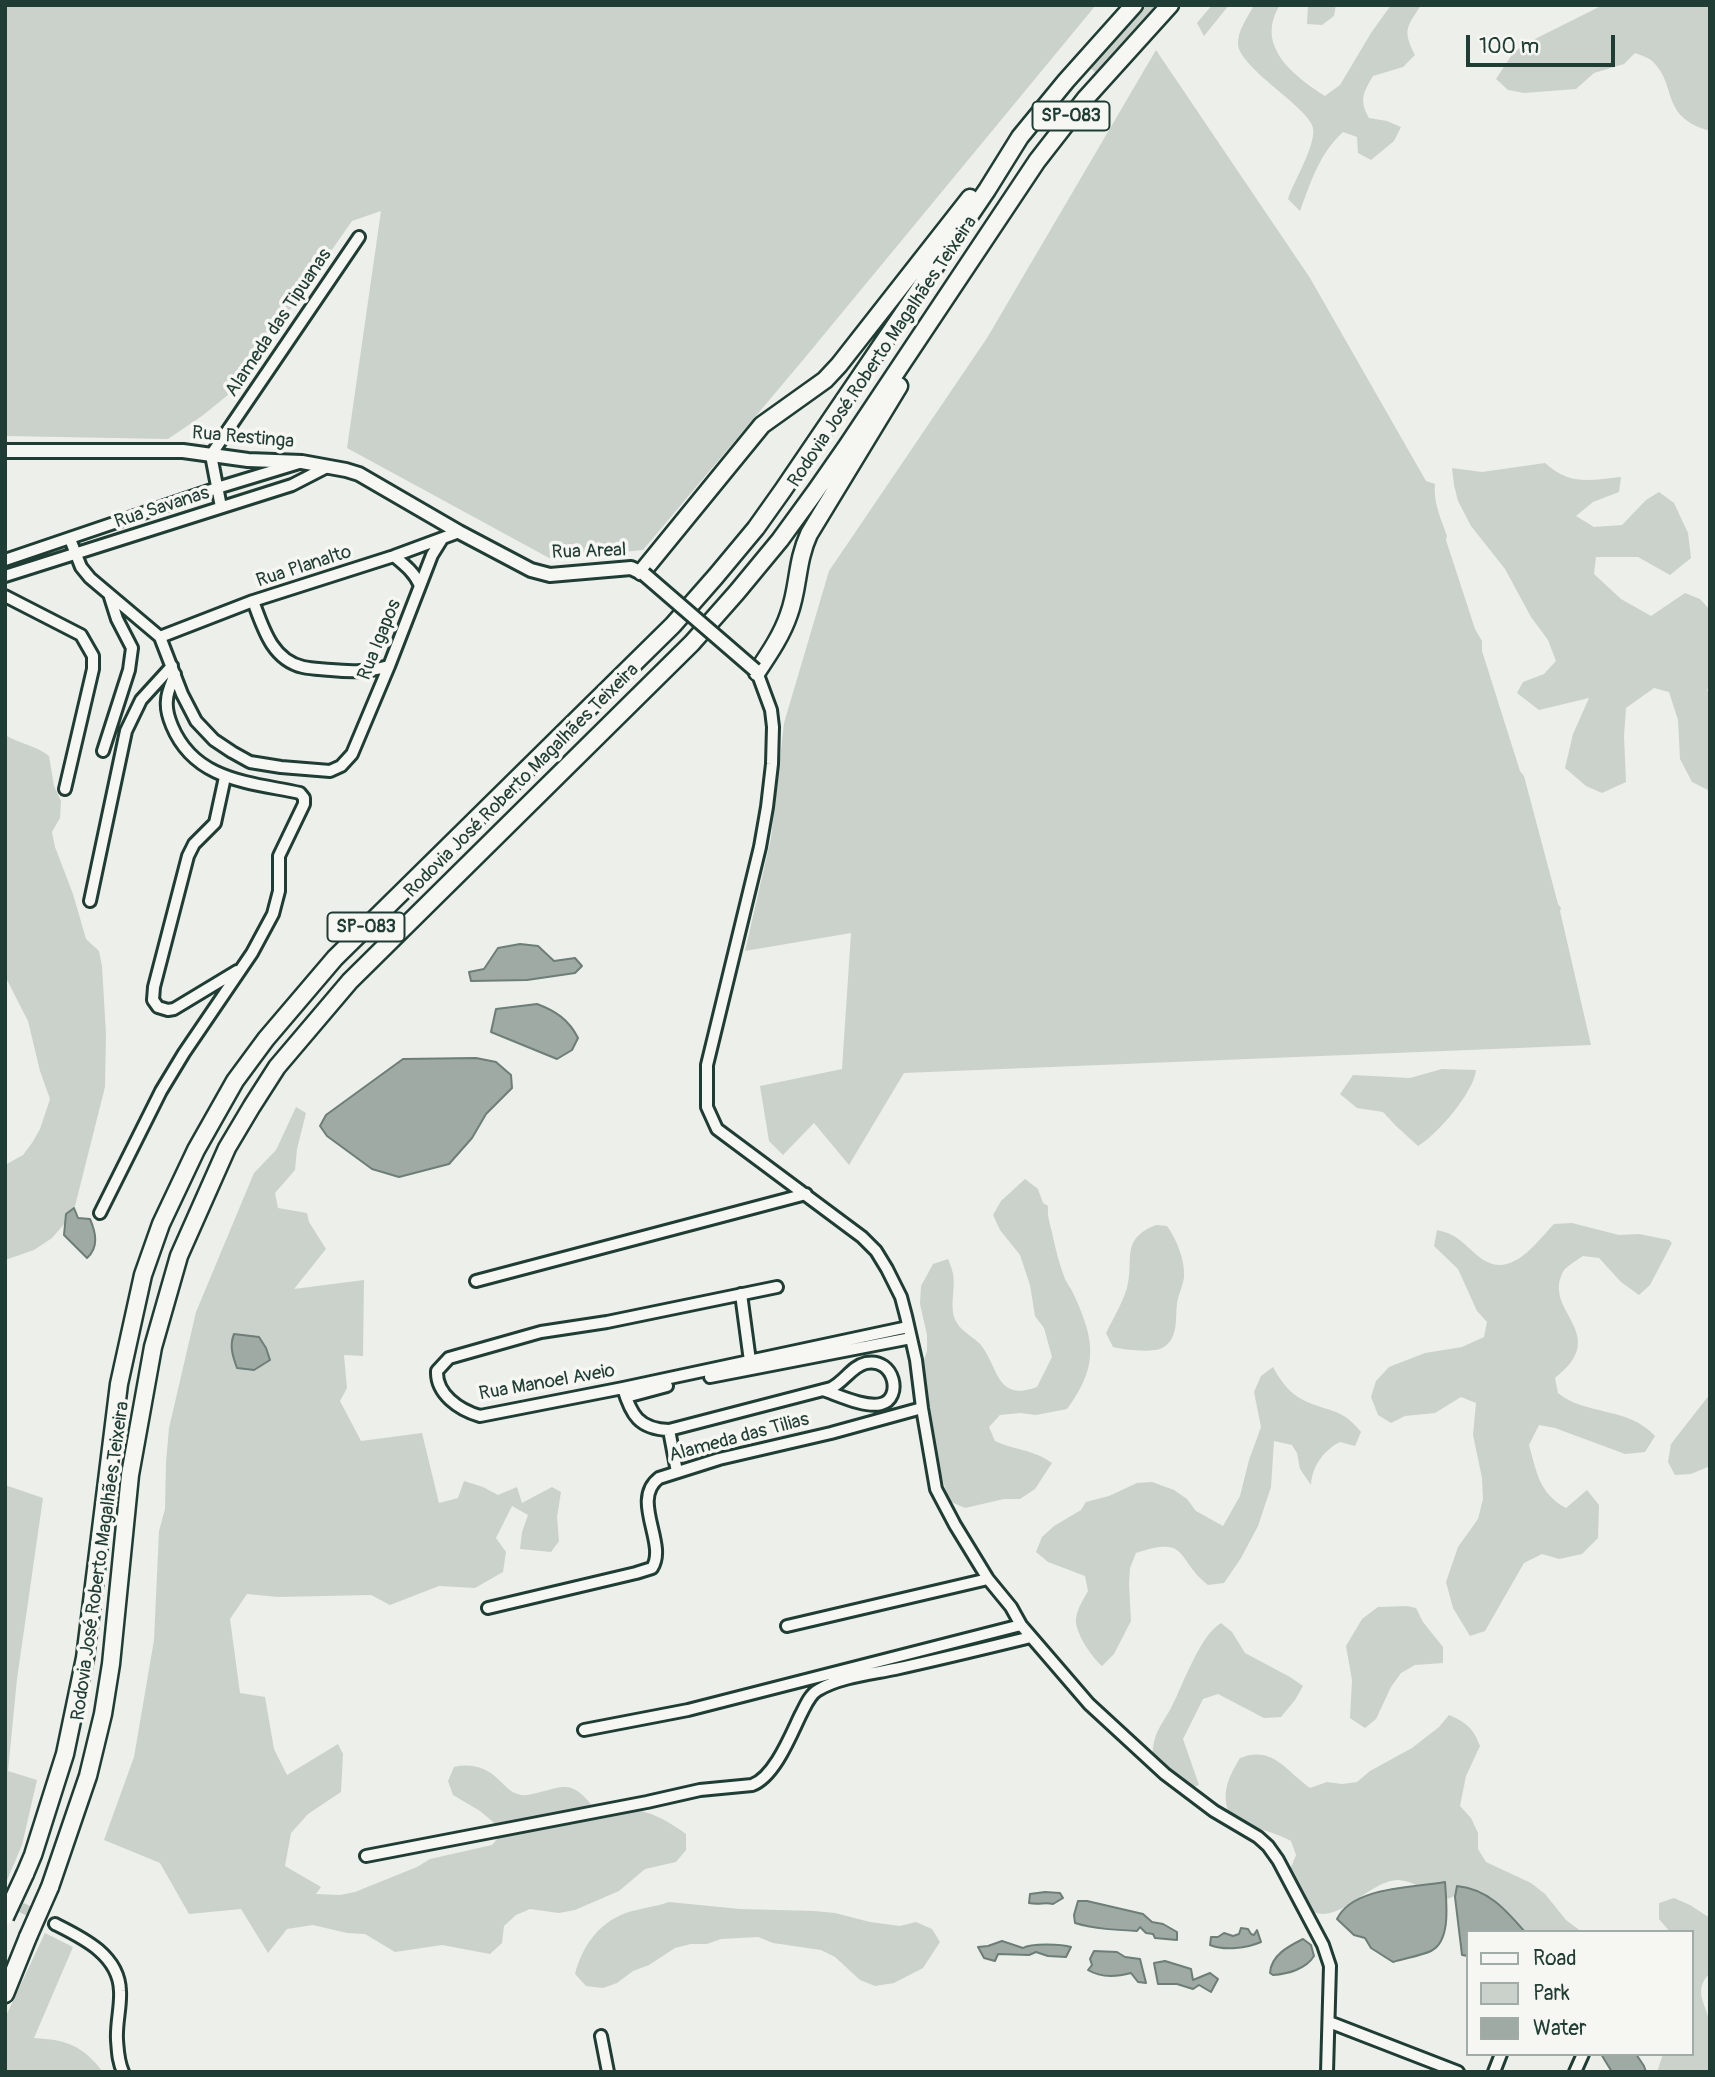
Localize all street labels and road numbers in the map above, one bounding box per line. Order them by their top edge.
road number: SP-083 [1032,102,1110,131]
street label: Rodovia José Roberto Magalhães Teixeira [783,212,983,492]
street label: Alameda das Tipuanas [221,245,337,401]
street label: Rua Restinga [191,422,295,454]
street label: Rua Savanas [112,482,212,534]
street label: Rua Areal [551,539,627,565]
street label: Rua Planalto [254,541,354,593]
street label: Rua Igapos [354,596,406,684]
street label: Rodovia José Roberto Magalhães Teixeira [400,659,644,903]
road number: SP-083 [328,912,404,942]
street label: Rua Manoel Aveio [477,1360,617,1406]
street label: Rodovia José Roberto Magalhães Teixeira [67,1400,135,1722]
street label: Alameda das Tilias [666,1408,812,1468]

